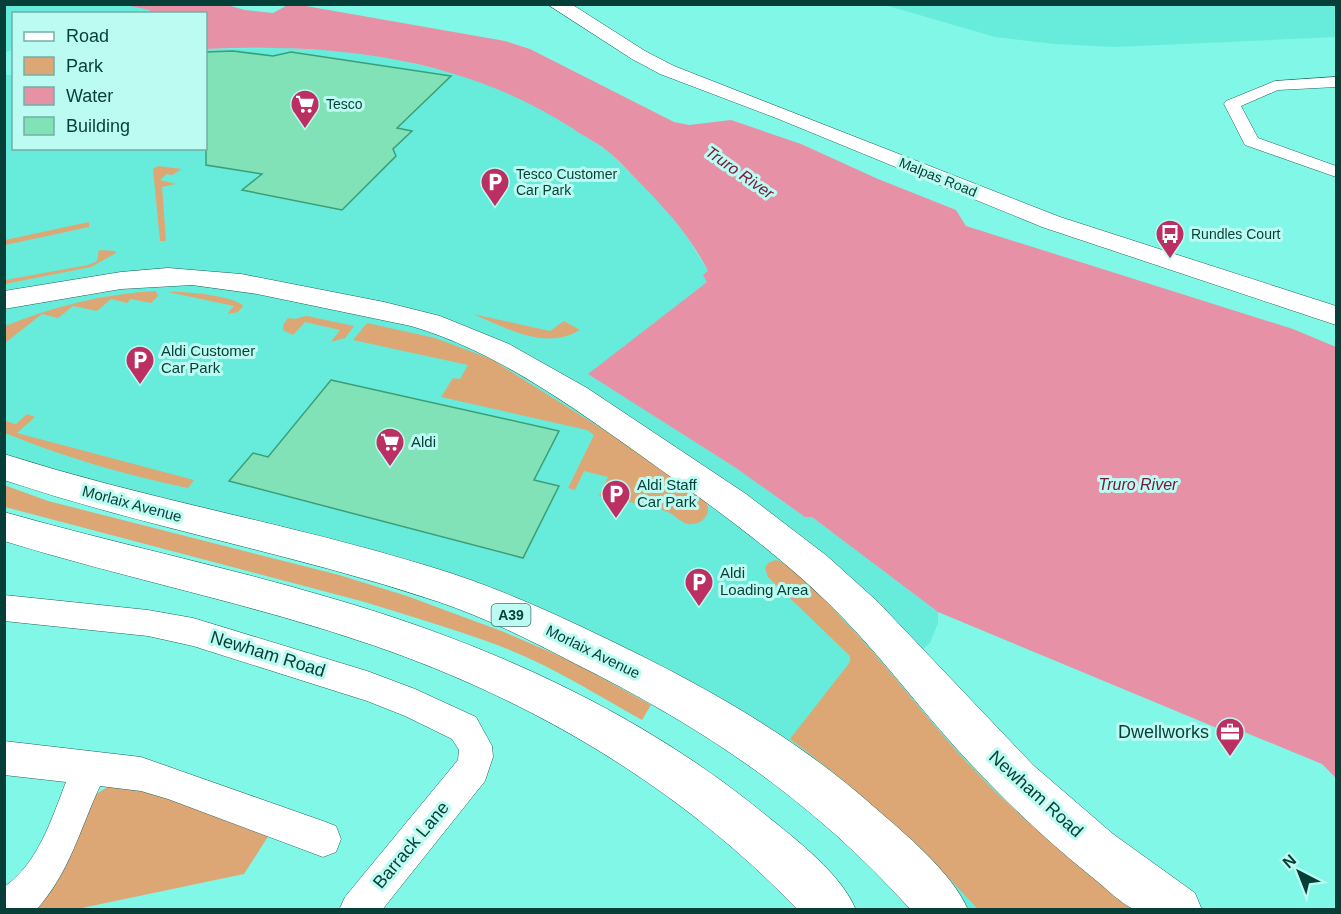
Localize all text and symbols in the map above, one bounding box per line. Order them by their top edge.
legend [12,12,207,150]
text: Road [66,26,109,46]
text: Park [66,56,104,76]
text: Water [66,86,113,106]
supermarket icon: Tesco [289,88,321,130]
place label: Tesco [326,96,363,112]
text: Building [66,116,130,136]
water label: Truro River [703,143,777,202]
street label: Malpas Road [897,154,979,200]
parking icon: Tesco Customer Car Park [479,166,511,208]
place label: Tesco Customer Car Park [516,166,617,198]
bus stop icon: Rundles Court [1154,218,1186,260]
place label: Rundles Court [1191,226,1281,242]
place label: Aldi Customer Car Park [161,342,255,376]
parking icon: Aldi Customer Car Park [124,344,156,386]
supermarket icon: Aldi [374,426,406,468]
place label: Aldi [411,433,436,450]
place label: Aldi Staff Car Park [637,476,698,510]
water label: Truro River [1099,476,1178,493]
parking icon: Aldi Staff Car Park [600,478,632,520]
street label: Morlaix Avenue [81,482,184,525]
place label: Aldi Loading Area [720,564,809,598]
parking icon: Aldi Loading Area [683,566,715,608]
road number: A39 [492,604,530,626]
street label: Morlaix Avenue [544,621,643,682]
street label: Newham Road [208,627,328,681]
office icon: Dwellworks [1214,716,1246,758]
place label: Dwellworks [1118,722,1209,742]
street label: Newham Road [985,747,1087,841]
street label: Barrack Lane [369,798,453,892]
north arrow [1269,842,1329,902]
text: N [1279,851,1299,871]

